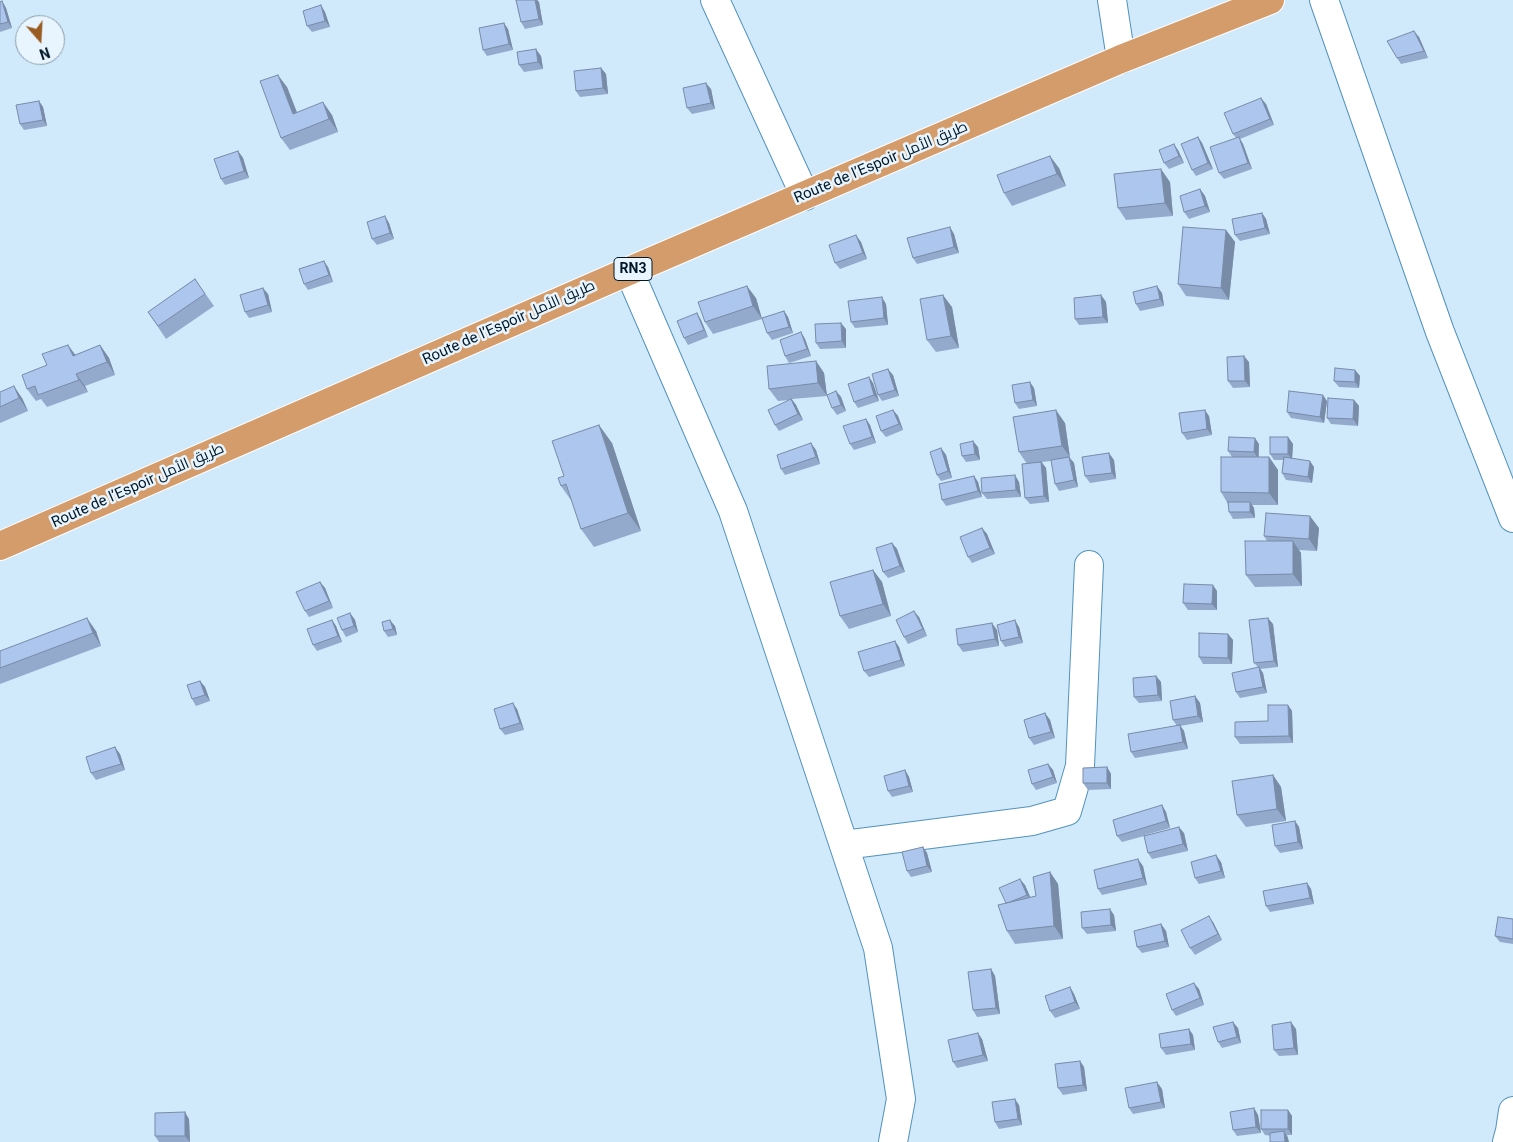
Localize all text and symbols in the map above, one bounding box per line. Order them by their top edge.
north arrow [15,15,65,65]
text: N [37,44,52,62]
street label: Route de l’Espoir طريق الأمل [791,118,971,208]
road number: RN3 [614,258,652,280]
street label: Route de l’Espoir طريق الأمل [420,277,598,369]
street label: Route de l’Espoir طريق الأمل [49,440,227,532]

